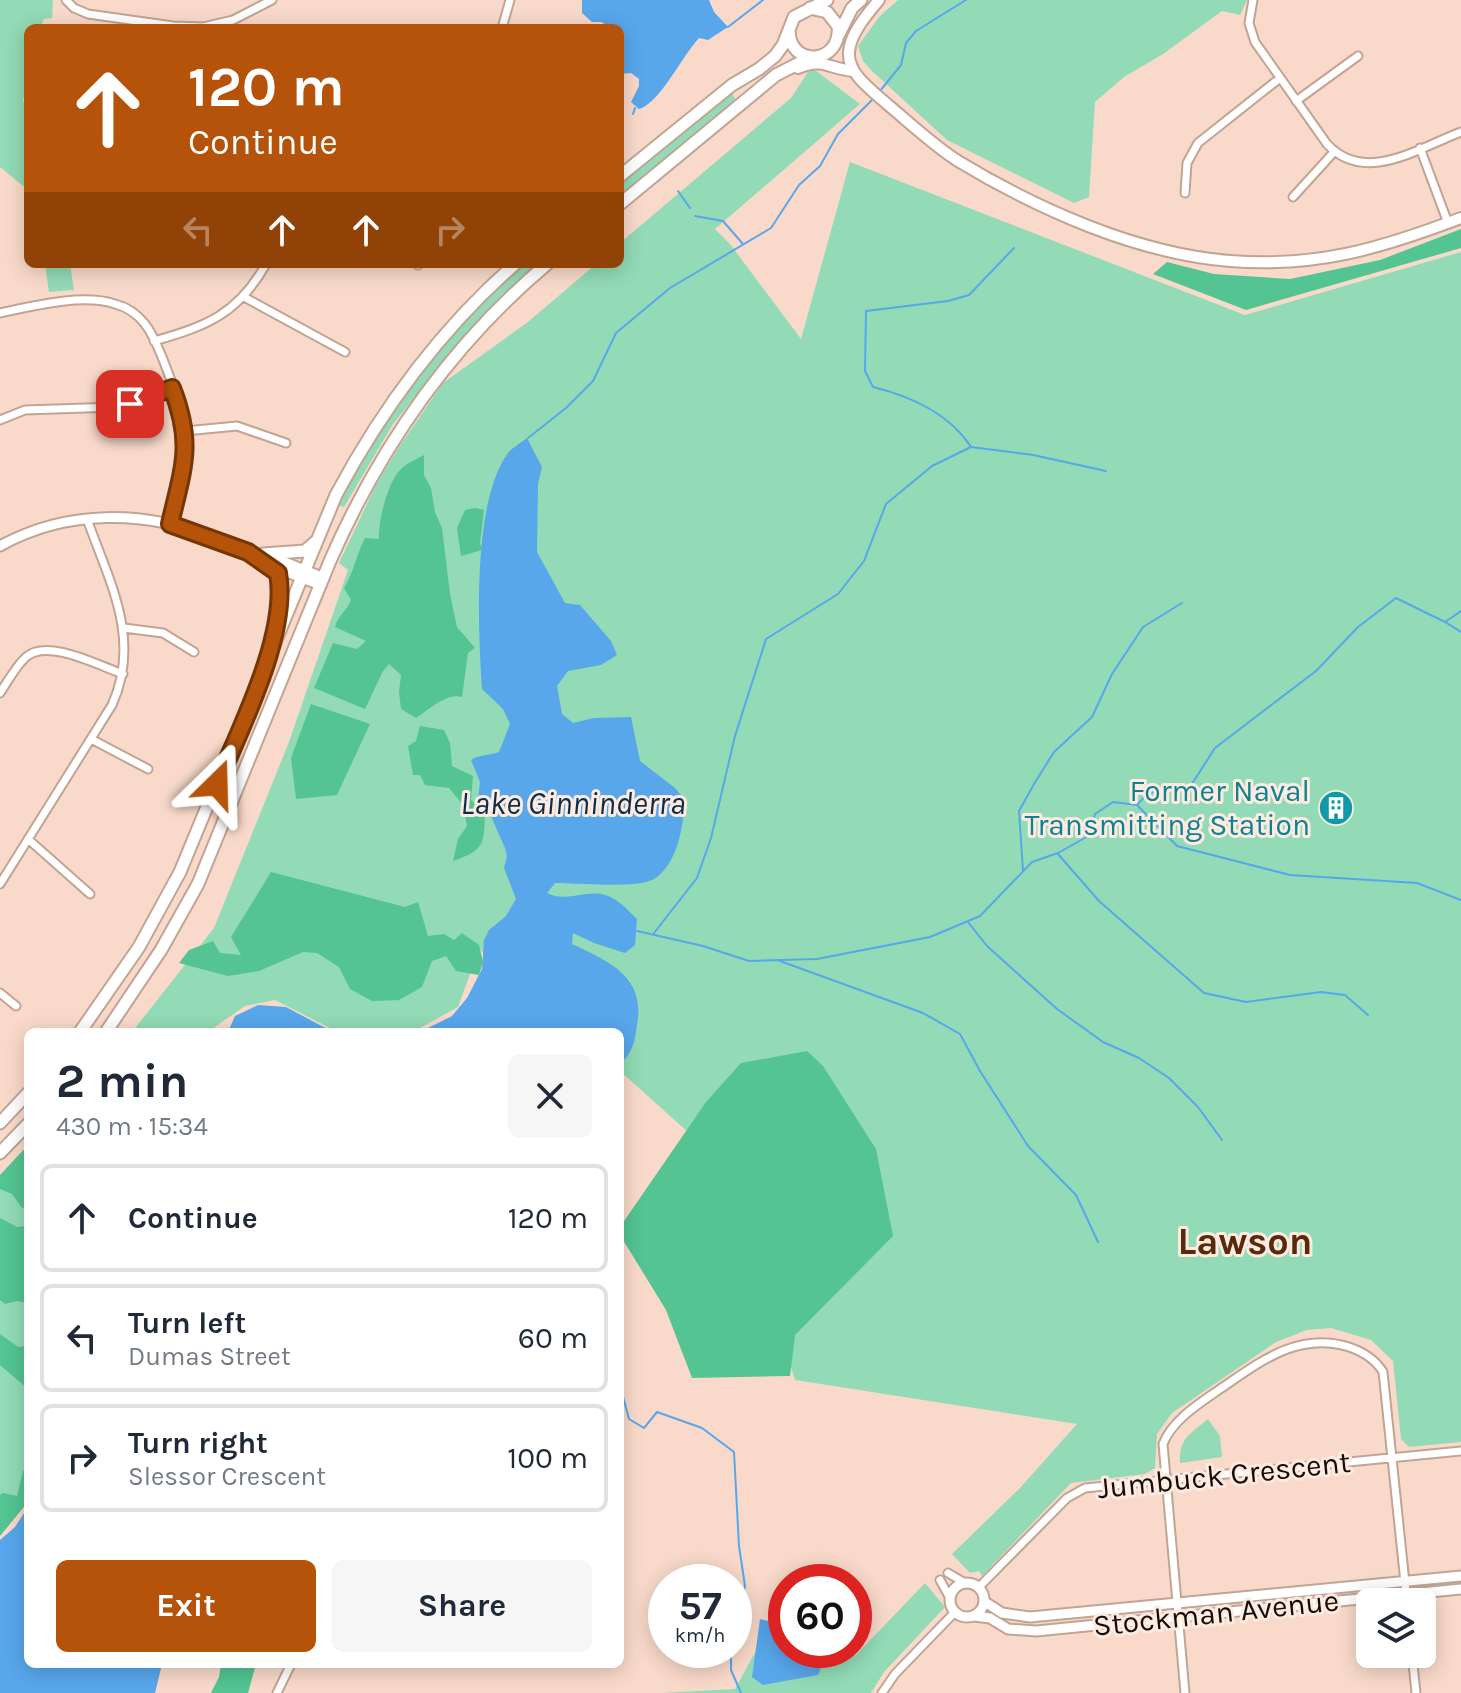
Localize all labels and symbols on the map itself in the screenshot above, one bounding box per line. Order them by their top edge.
pin [96,370,164,438]
position arrow [175,742,259,826]
place label: Former Naval Transmitting Station [1025,773,1310,843]
water label: Lake Ginninderra [460,785,686,822]
building icon: Former Naval Transmitting Station [1317,789,1355,827]
district label: Lawson [1177,1219,1313,1264]
street label: Jumbuck Crescent [1096,1444,1352,1506]
speed limit sign: 60 [768,1564,872,1668]
street label: Stockman Avenue [1091,1582,1341,1644]

